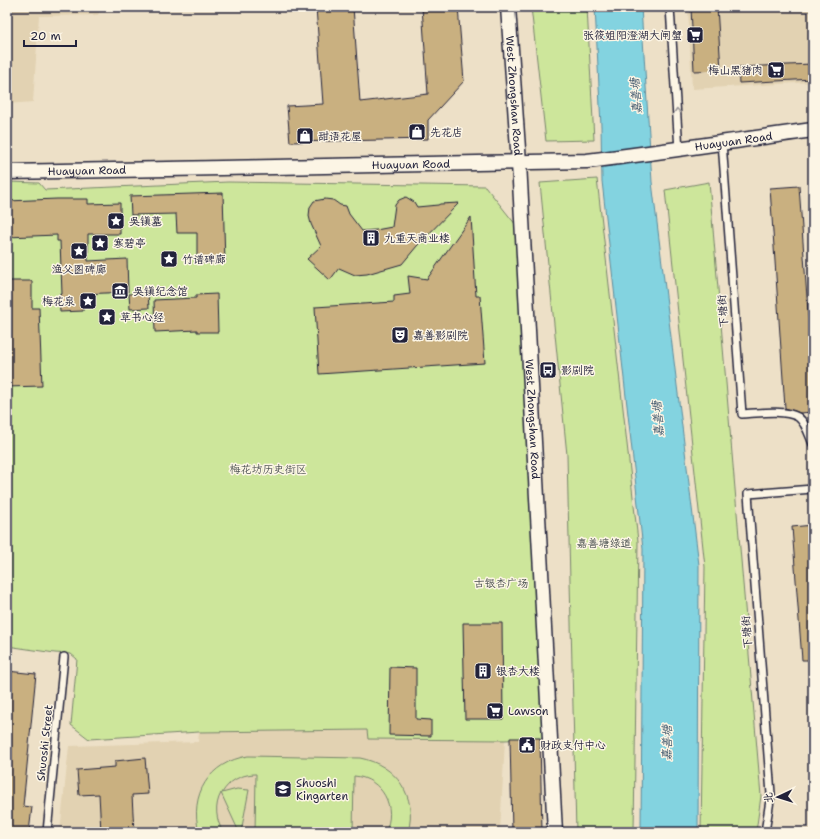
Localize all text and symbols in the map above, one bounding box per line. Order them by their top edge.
scale bar [24,22,76,48]
supermarket icon: 张筱姐阳澄湖大闸蟹 [685,25,705,45]
text: 20 m [30,28,61,44]
place label: 张筱姐阳澄湖大闸蟹 [583,28,682,43]
street label: West Zhongshan Road [503,35,526,156]
supermarket icon: 梅山黑猪肉 [766,60,786,80]
place label: 梅山黑猪肉 [708,63,763,78]
water label: 嘉善塘 [627,75,645,115]
one-way arrow [672,108,681,114]
shop icon: 先花店 [407,122,427,142]
place label: 先花店 [430,125,463,140]
shop icon: 甜语花屋 [295,126,315,146]
street label: Huayuan Road [694,128,774,154]
place label: 甜语花屋 [318,129,362,144]
street label: Huayuan Road [372,156,450,173]
street label: Huayuan Road [48,162,126,179]
place icon: 吴镇墓 [106,211,126,231]
place label: 吴镇墓 [129,214,162,229]
building icon: 九重天商业楼 [361,228,381,248]
place label: 九重天商业楼 [384,231,450,246]
place icon: 寒碧亭 [90,233,110,253]
place label: 寒碧亭 [113,236,146,251]
place icon: 渔父图碑廊 [69,241,89,261]
place icon: 竹谱碑廊 [159,249,179,269]
place label: 竹谱碑廊 [182,252,226,267]
place label: 渔父图碑廊 [52,262,107,277]
museum icon: 吴镇纪念馆 [110,281,130,301]
place label: 吴镇纪念馆 [133,284,188,299]
place icon: 梅花泉 [78,291,98,311]
street label: 下塘街 [714,293,732,328]
place label: 梅花泉 [42,294,75,309]
place icon: 草书心经 [97,307,117,327]
place label: 草书心经 [120,310,164,325]
theatre icon: 嘉善影剧院 [390,325,410,345]
place label: 嘉善影剧院 [413,328,468,343]
street label: West Zhongshan Road [522,359,544,480]
bus stop icon: 影剧院 [538,360,558,380]
place label: 影剧院 [561,363,594,378]
water label: 嘉善塘 [649,398,667,438]
park label: 梅花坊历史街区 [230,462,307,477]
park label: 嘉善塘绿道 [577,536,632,551]
park label: 古银杏广场 [474,576,529,591]
street label: 下塘街 [738,614,756,649]
building icon: 银杏大楼 [473,661,493,681]
place label: 银杏大楼 [496,664,540,679]
supermarket icon: Lawson [485,701,505,721]
street label: Shuoshi Street [34,704,56,782]
place label: Lawson [508,704,549,719]
water label: 嘉善塘 [659,723,675,761]
public building icon: 财政支付中心 [517,735,537,755]
place label: 财政支付中心 [540,738,606,753]
place label: Shuoshi Kingarten [296,776,348,804]
north arrow [758,777,798,817]
school or university icon: Shuoshi Kingarten [273,779,293,799]
text: 北 [761,792,776,804]

